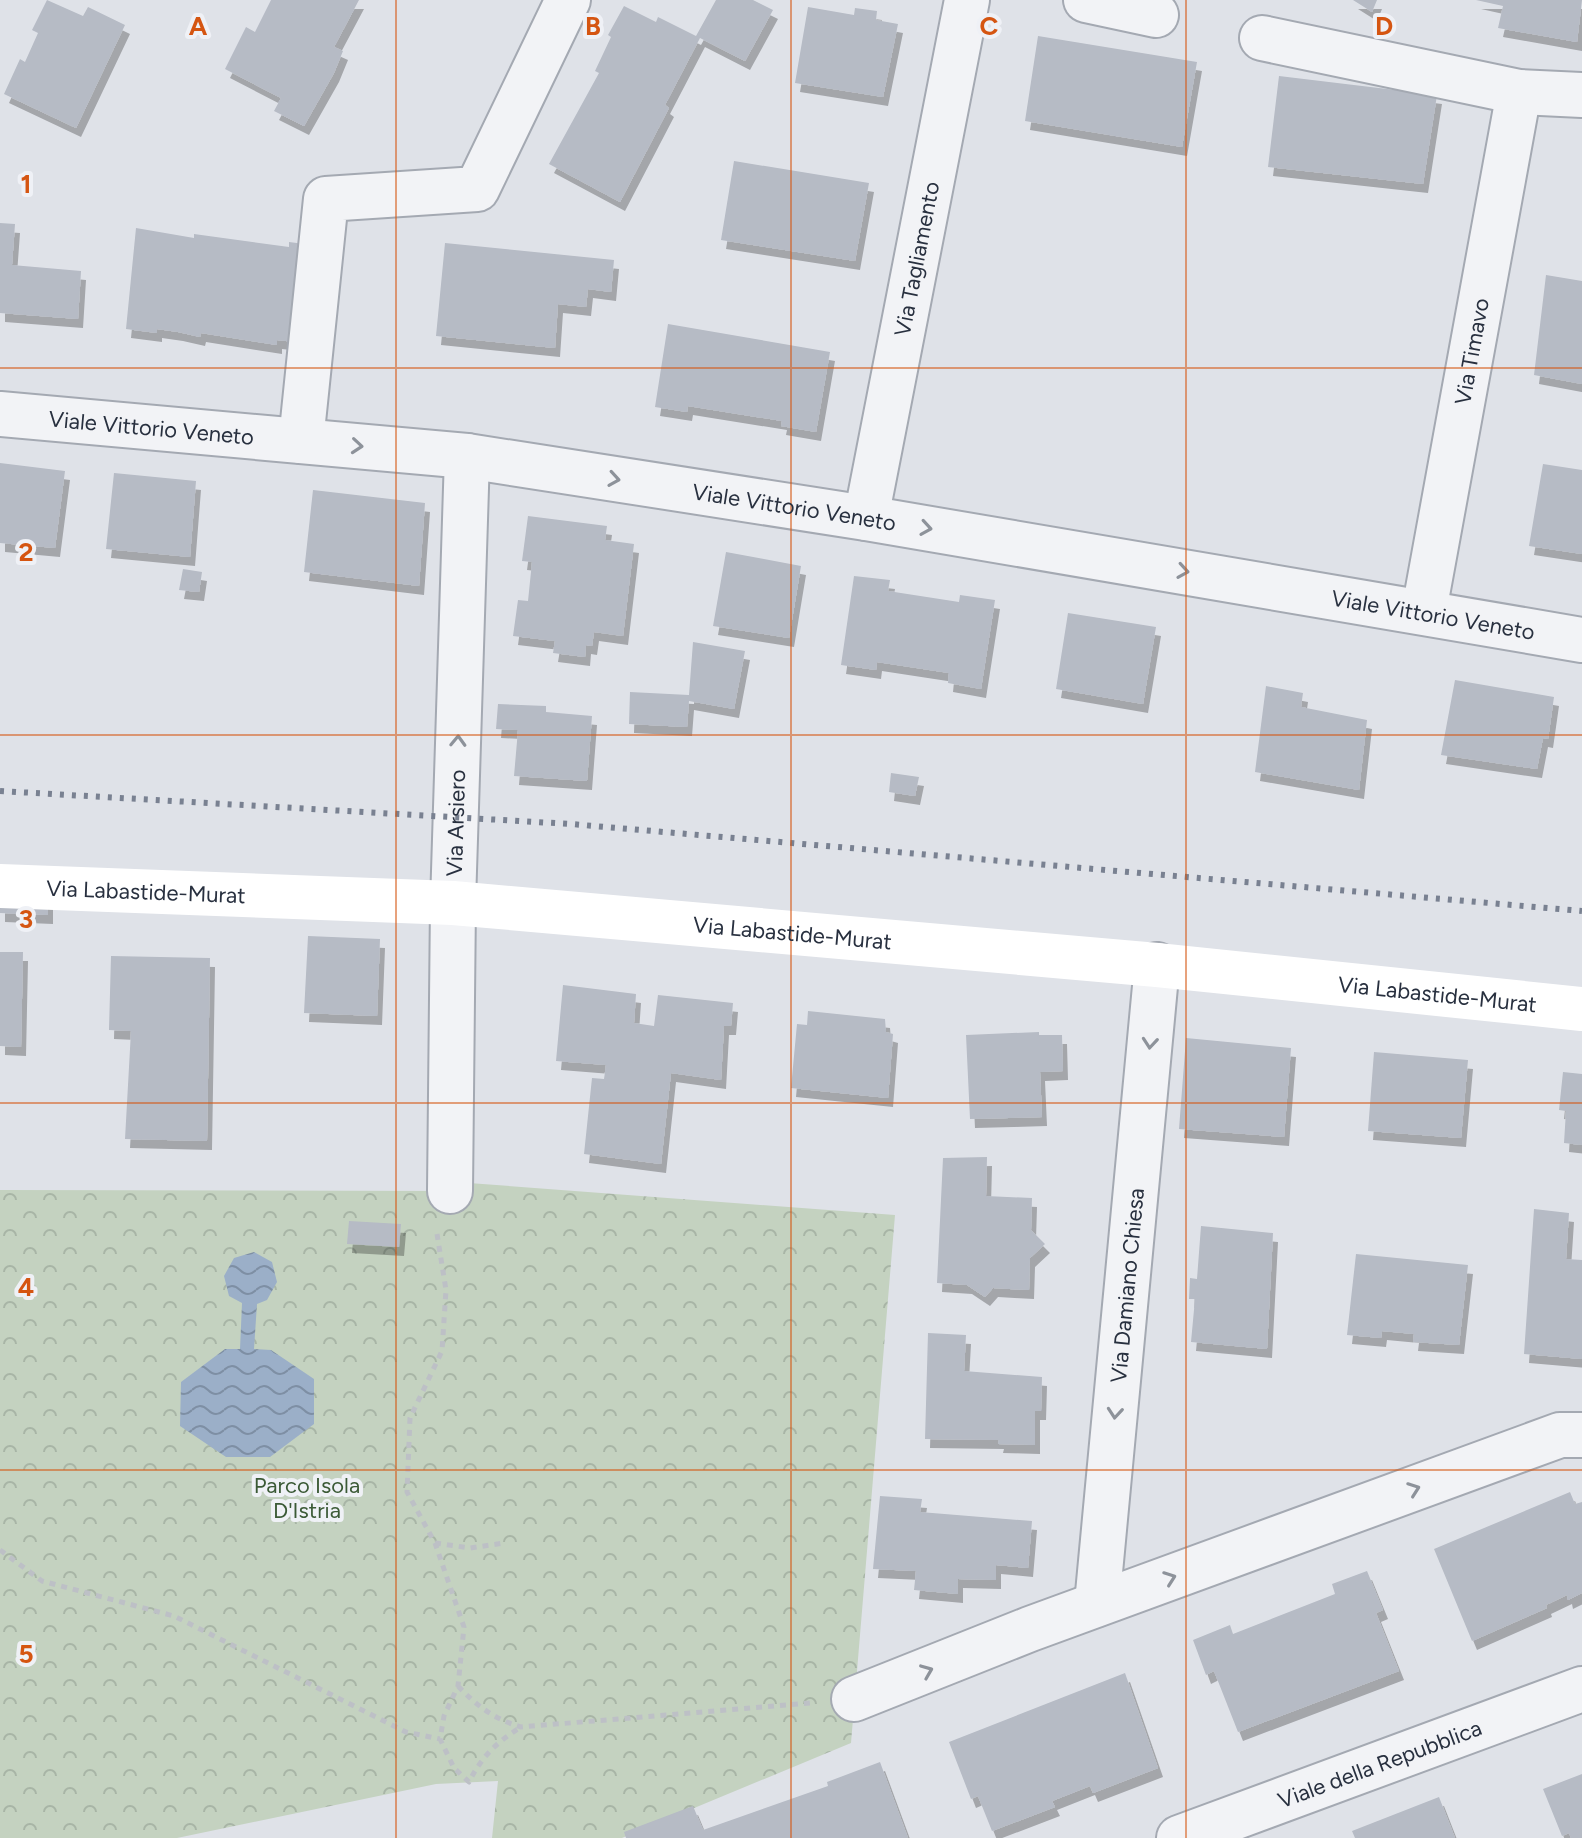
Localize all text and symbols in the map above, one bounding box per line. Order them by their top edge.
text: A [189,10,208,42]
text: B [585,10,601,42]
text: C [980,10,999,42]
text: D [1375,10,1393,42]
text: 1 [21,168,31,200]
street label: Via Tagliamento [888,179,945,339]
street label: Via Timavo [1449,296,1495,407]
street label: Viale Vittorio Veneto [48,405,255,450]
one-way arrow [351,437,364,454]
one-way arrow [608,470,621,487]
street label: Viale Vittorio Veneto [690,478,898,536]
one-way arrow [920,519,933,536]
text: 2 [18,536,34,568]
one-way arrow [1176,562,1190,579]
street label: Viale Vittorio Veneto [1329,584,1537,645]
one-way arrow [449,734,467,747]
street label: Via Arsiero [440,769,471,877]
street label: Via Labastide-Murat [46,874,246,909]
text: 3 [19,903,33,935]
street label: Via Labastide-Murat [692,911,893,955]
street label: Via Labastide-Murat [1337,970,1538,1018]
one-way arrow [1141,1037,1158,1050]
street label: Via Damiano Chiesa [1104,1187,1150,1384]
text: 4 [18,1271,34,1303]
one-way arrow [1107,1407,1124,1420]
park label: Parco Isola D'Istria [254,1472,360,1524]
one-way arrow [1406,1482,1420,1498]
one-way arrow [1162,1571,1176,1588]
text: 5 [18,1638,34,1670]
one-way arrow [919,1664,933,1680]
street label: Viale della Repubblica [1274,1714,1485,1814]

